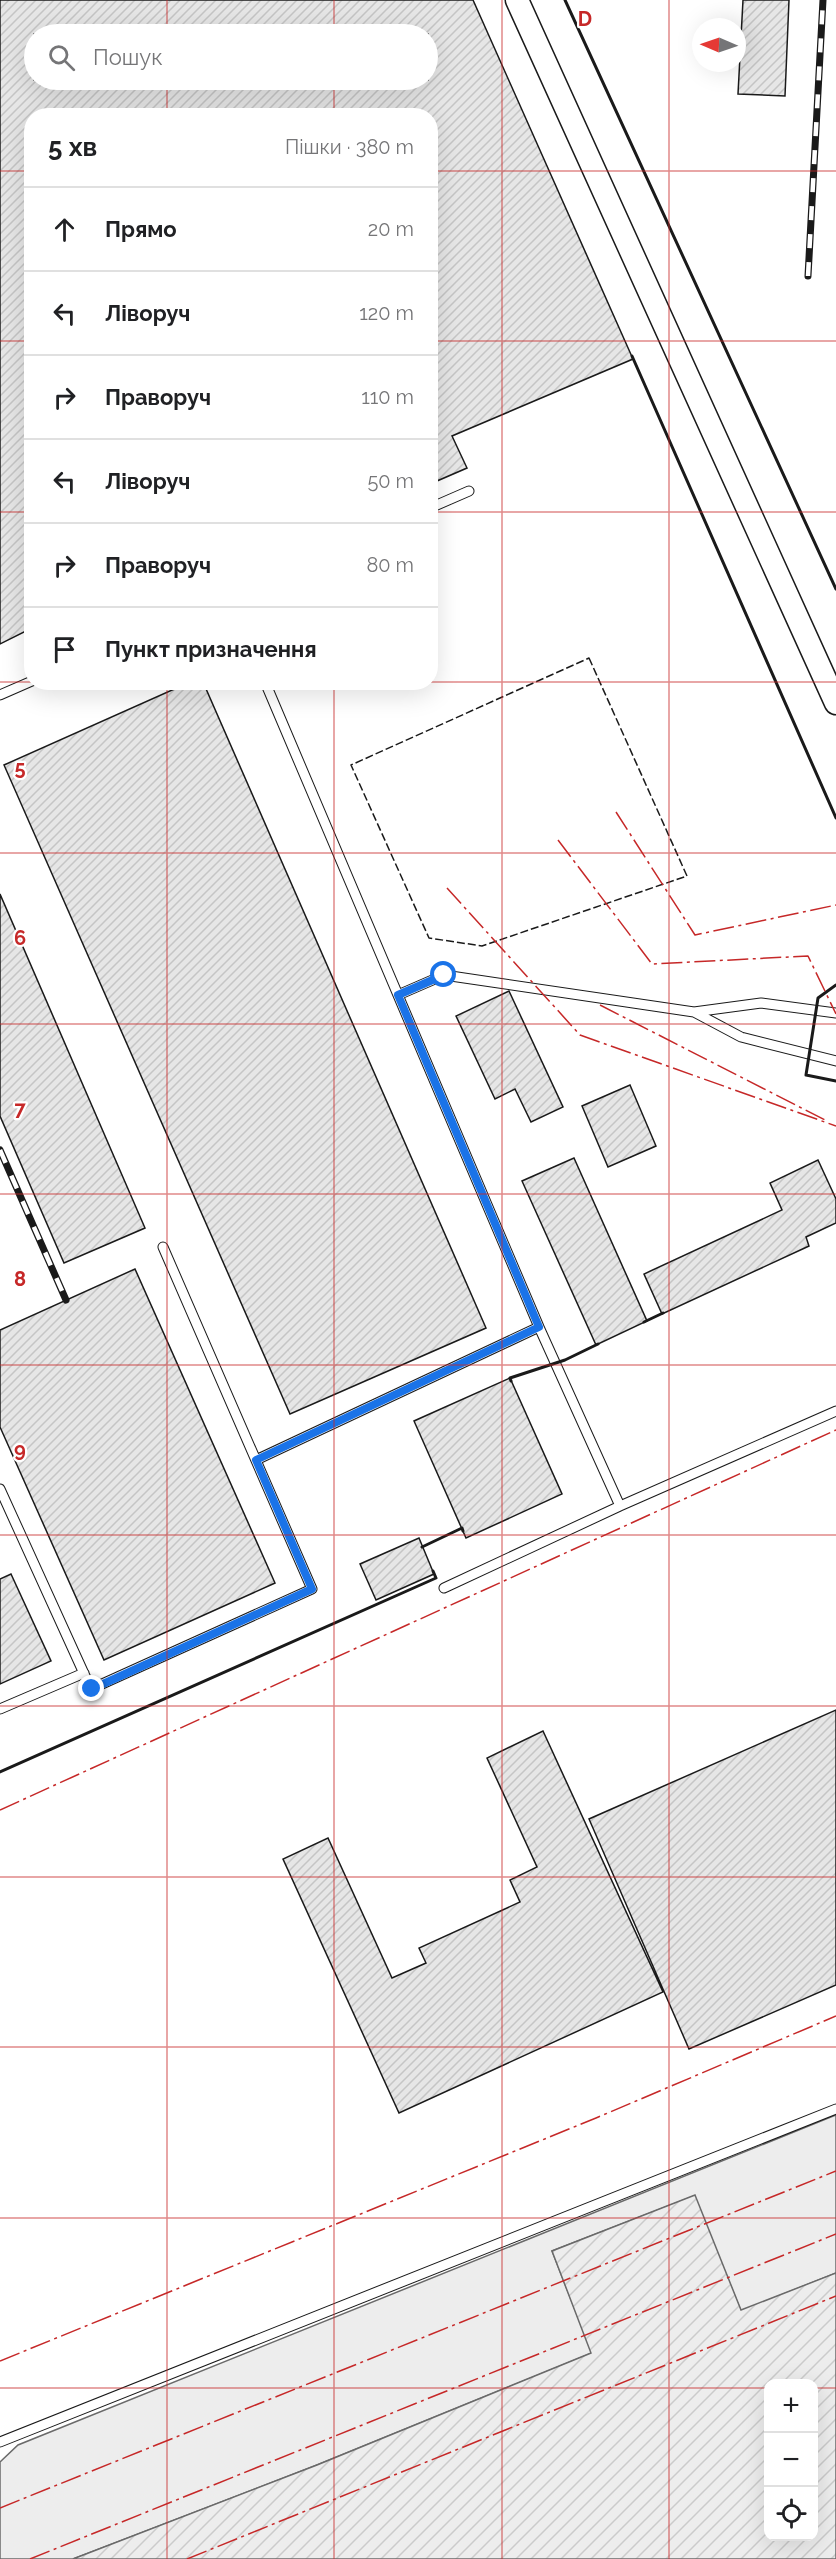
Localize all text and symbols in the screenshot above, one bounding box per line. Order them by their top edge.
text: D [578,7,592,31]
north arrow [692,18,746,72]
search box [24,24,438,90]
icon: search [45,41,78,74]
text: Пошук [93,44,163,70]
text: 5 хв [48,132,97,162]
text: Пішки · 380 m [285,135,414,159]
icon: ahead [48,213,81,246]
text: Прямо [105,216,177,242]
text: 20 m [368,217,414,241]
icon: left [48,297,81,330]
text: Ліворуч [105,300,190,326]
text: 120 m [359,301,414,325]
icon: right [48,381,81,414]
text: Праворуч [105,384,211,410]
text: 110 m [361,385,414,409]
icon: left [48,465,81,498]
text: Ліворуч [105,468,190,494]
text: 50 m [367,469,414,493]
icon: right [48,549,81,582]
text: Праворуч [105,552,211,578]
text: 80 m [366,553,414,577]
icon: arrive [48,633,81,666]
text: Пункт призначення [105,636,317,662]
text: 5 [14,756,26,780]
text: 6 [14,926,26,950]
route start [430,961,456,987]
text: 7 [14,1097,26,1121]
text: 8 [14,1267,26,1291]
text: 9 [14,1438,26,1462]
route end [78,1675,104,1701]
map controls [764,2379,818,2541]
button: + [764,2379,818,2433]
button: − [764,2433,818,2487]
button: locate [764,2487,818,2541]

